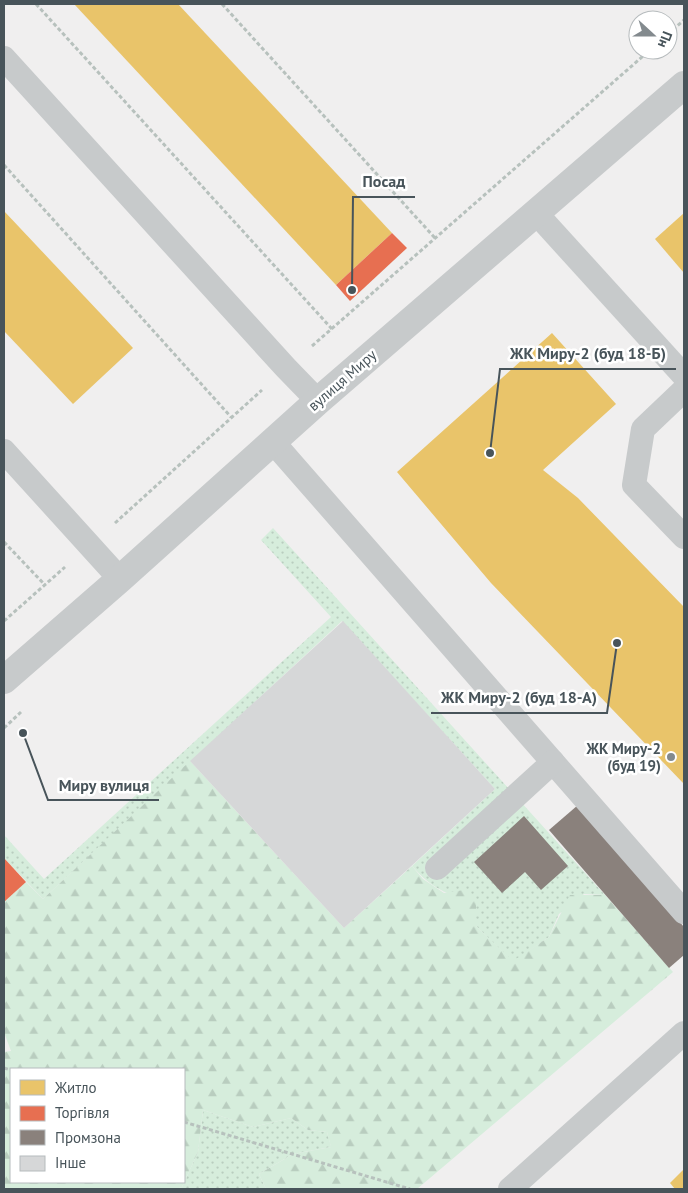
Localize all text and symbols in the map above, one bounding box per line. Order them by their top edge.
north arrow [628,10,678,60]
text: Пн [654,29,676,51]
callout: Посад [353,166,415,197]
text: Посад [363,171,405,191]
callout: ЖК Миру-2 (буд 18-Б) [500,338,676,369]
text: ЖК Миру-2 (буд 18-Б) [509,343,666,363]
street label: вулиця Миру [304,345,380,415]
callout: ЖК Миру-2 (буд 18-А) [431,682,607,713]
text: ЖК Миру-2 (буд 18-А) [440,687,597,707]
place label: ЖК Миру-2 (буд 19) [585,739,661,775]
marker: ЖК Миру-2 (буд 19) [665,751,677,763]
callout: Миру вулиця [48,769,159,800]
text: Миру вулиця [59,775,149,795]
legend [10,1068,185,1183]
text: Житло [54,1078,97,1097]
text: Торгівля [55,1103,109,1122]
text: Промзона [55,1128,121,1147]
text: Інше [55,1153,86,1172]

